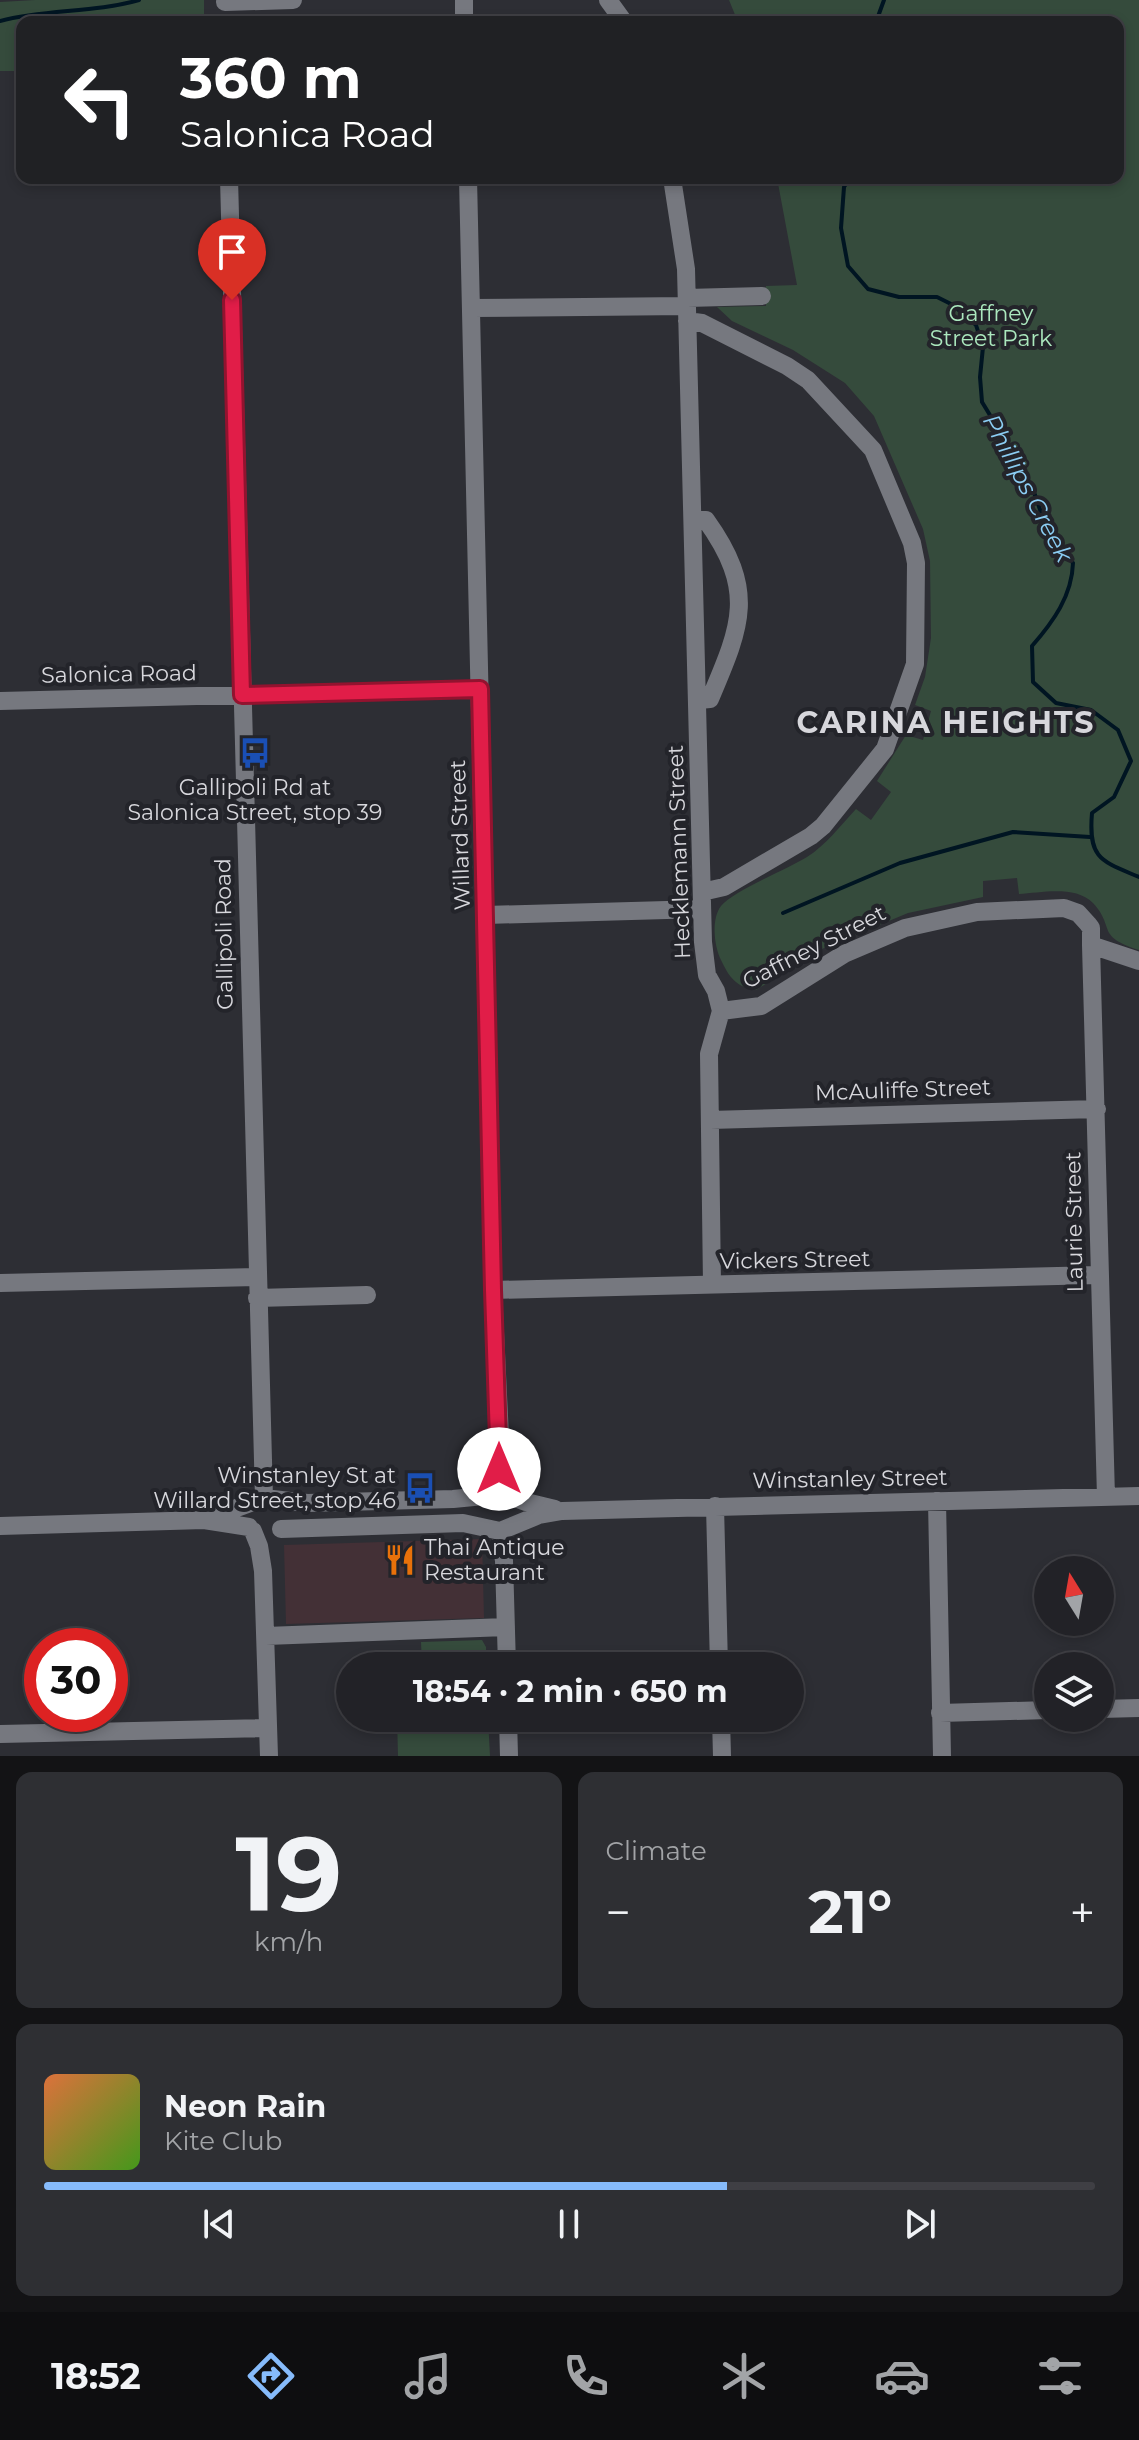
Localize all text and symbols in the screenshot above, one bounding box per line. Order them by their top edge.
text: 360 m [180,44,361,112]
icon: left [48,48,152,152]
text: Salonica Road [180,112,435,156]
pin [198,218,266,300]
icon: arrive [210,230,254,274]
park label: Gaffney Street Park [930,300,1053,352]
water label: Phillips Creek [977,409,1080,568]
street label: Salonica Road [41,659,197,689]
district label: CARINA HEIGHTS [796,704,1096,741]
bus stop icon: Gallipoli Rd at Salonica Street, stop 39 [238,736,272,770]
street label: Hecklemann Street [662,744,696,959]
street label: Willard Street [444,759,476,911]
place label: Gallipoli Rd at Salonica Street, stop 39 [128,774,382,826]
street label: Gallipoli Road [209,858,239,1010]
street label: Gaffney Street [738,899,890,995]
street label: McAuliffe Street [815,1073,991,1107]
street label: Laurie Street [1059,1151,1089,1293]
street label: Vickers Street [719,1245,871,1275]
position arrow [457,1427,541,1511]
place label: Winstanley St at Willard Street, stop 46 [153,1462,396,1514]
street label: Winstanley Street [752,1464,948,1494]
bus stop icon: Winstanley St at Willard Street, stop 46 [403,1471,437,1505]
place label: Thai Antique Restaurant [424,1534,565,1586]
restaurant icon: Thai Antique Restaurant [383,1543,417,1577]
north arrow [1034,1556,1114,1636]
map controls [1034,1556,1114,1732]
speed limit sign: 30 [24,1628,128,1732]
button: layers [1034,1652,1114,1732]
text: 18:54 · 2 min · 650 m [413,1673,727,1710]
text: 19 [235,1810,342,1937]
text: Climate [606,1835,707,1867]
text: 21° [808,1875,892,1948]
text: − [606,1885,631,1939]
text: + [1070,1885,1095,1939]
text: km/h [254,1926,323,1958]
text: Neon Rain [164,2088,326,2125]
text: Kite Club [164,2125,282,2157]
icon: previous [197,2202,241,2246]
icon: pause [547,2202,591,2246]
icon: next [898,2202,942,2246]
icon: directions [243,2348,299,2404]
icon: music [400,2348,456,2404]
icon: phone [558,2348,614,2404]
icon: climate [716,2348,772,2404]
icon: car [874,2348,930,2404]
icon: filters [1032,2348,1088,2404]
text: 18:52 [51,2354,141,2398]

